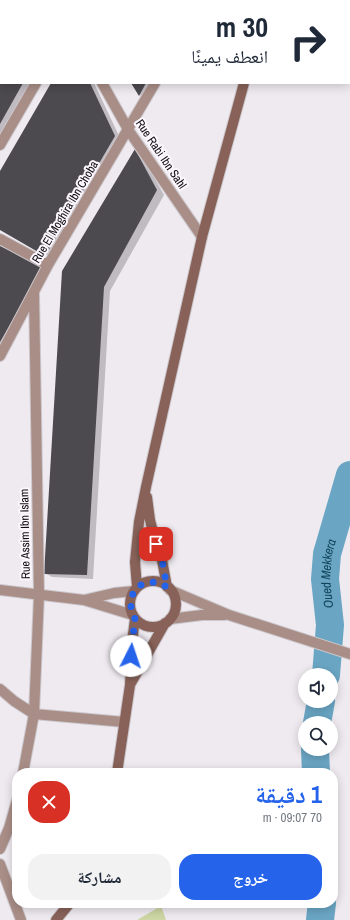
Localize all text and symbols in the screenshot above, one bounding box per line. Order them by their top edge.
text: 30 m [216,8,268,46]
icon: right [282,16,334,68]
text: انعطف يمينًا [191,44,268,69]
street label: Rue Rabi Ibn Sahl [132,116,190,192]
street label: Rue El Moghira Ibn Choba [28,157,102,266]
street label: Rue Assim Ibn Islam [16,489,34,579]
pin [139,527,173,561]
icon: arrive [145,533,167,555]
water label: Oued Mekkera [317,537,340,609]
position arrow [110,635,152,677]
map controls [298,668,338,756]
button: sound [298,668,338,708]
button: search [298,716,338,756]
text: 1 دقيقة [255,778,322,810]
button: close [28,781,70,823]
text: 70 m · 09:07 [263,809,322,826]
button: مشاركة [28,854,171,900]
button: خروج [179,854,322,900]

